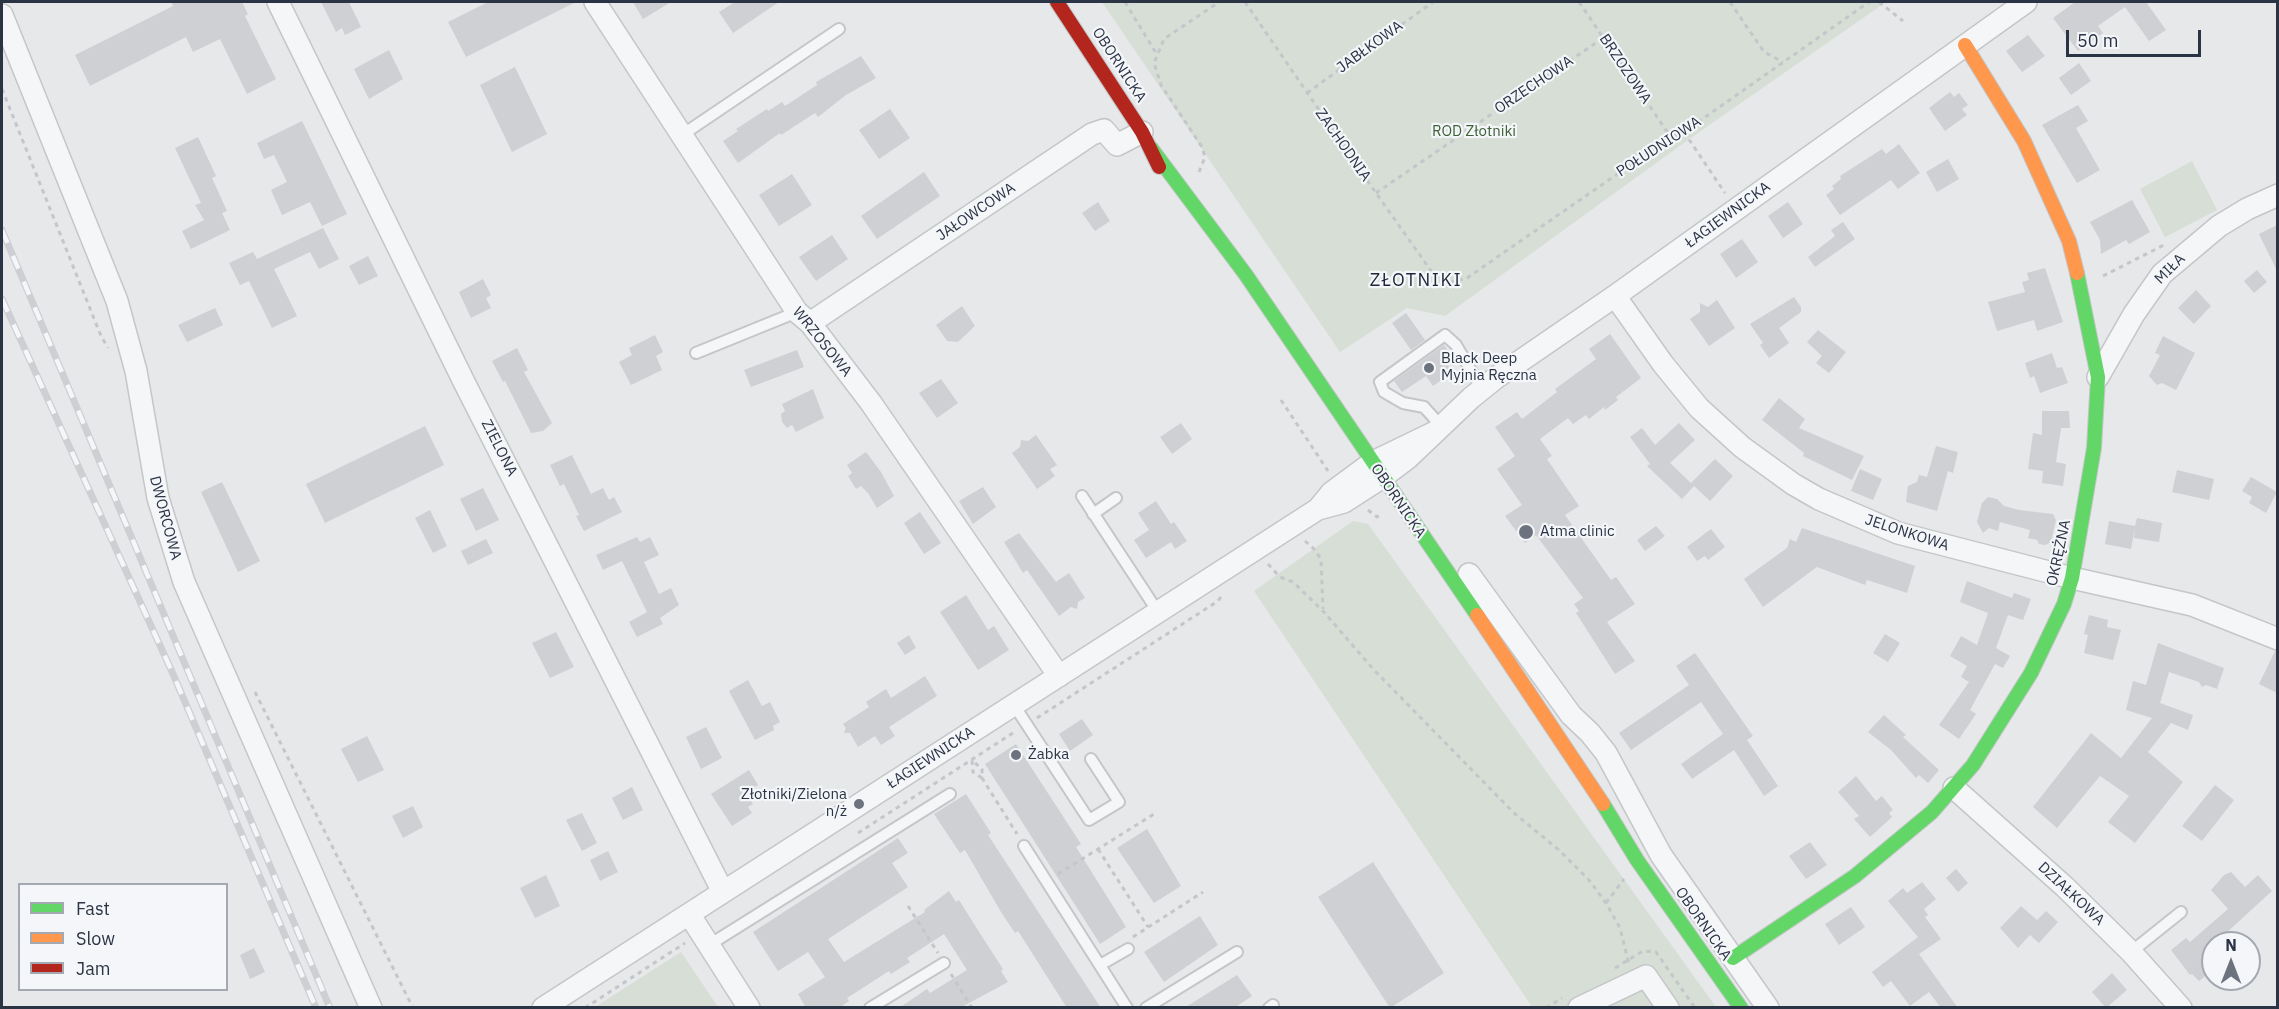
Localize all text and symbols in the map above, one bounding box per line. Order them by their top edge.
street label: JABŁKOWA [1333,17,1407,77]
scale bar [2069,18,2204,56]
street label: OBORNICKA [1088,24,1150,106]
text: 50 m [2077,29,2119,52]
street label: BRZOZOWA [1595,31,1655,107]
street label: ORZECHOWA [1491,52,1577,118]
street label: ZACHODNIA [1311,105,1375,185]
street label: POŁUDNIOWA [1613,113,1705,181]
park label: ROD Złotniki [1432,123,1516,141]
street label: ŁAGIEWNICKA [1682,178,1774,252]
street label: JAŁOWCOWA [933,179,1019,245]
street label: MIŁA [2151,250,2189,288]
district label: ZŁOTNIKI [1370,270,1462,292]
street label: WRZOSOWA [788,304,856,380]
place label: Black Deep Myjnia Ręczna [1441,350,1537,385]
marker: Black Deep Myjnia Ręczna [1422,361,1436,375]
street label: ZIELONA [477,417,521,479]
street label: OBORNICKA [1367,460,1429,542]
street label: DWORCOWA [145,474,185,562]
street label: JELONKOWA [1863,511,1951,555]
street label: OKRĘŻNA [2043,518,2075,588]
marker: Atma clinic [1517,523,1535,541]
place label: Atma clinic [1540,523,1615,541]
street label: ŁAGIEWNICKA [884,723,978,793]
place label: Żabka [1028,746,1069,764]
marker: Żabka [1009,748,1023,762]
place label: Złotniki/Zielona n/ż [741,786,847,821]
marker: Złotniki/Zielona n/ż [852,797,866,811]
street label: DZIAŁKOWA [2034,859,2108,929]
legend [18,883,228,991]
street label: OBORNICKA [1671,884,1735,964]
text: Fast [76,897,110,920]
text: Slow [76,927,115,950]
north arrow [2201,931,2261,991]
text: N [2225,935,2237,955]
text: Jam [76,957,111,980]

